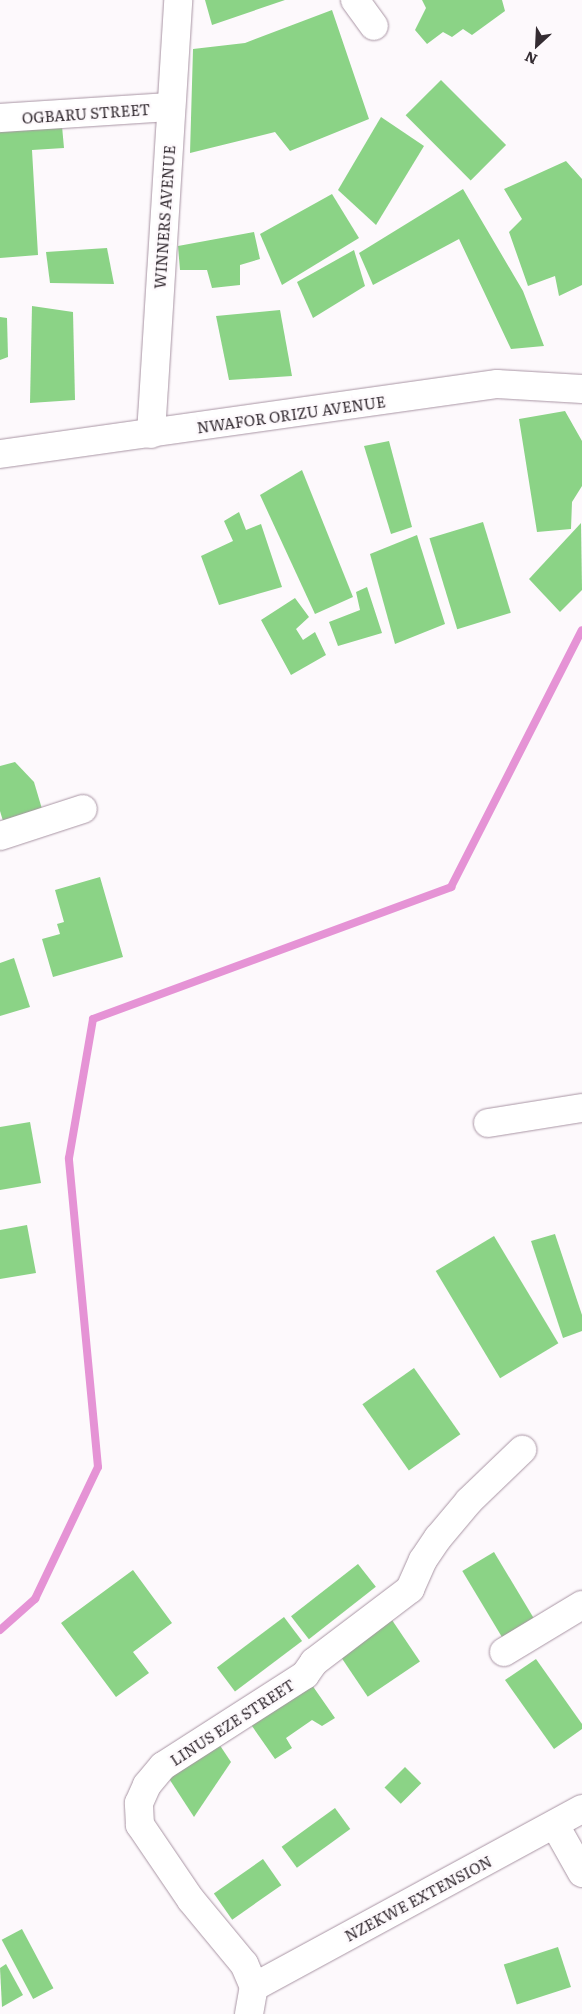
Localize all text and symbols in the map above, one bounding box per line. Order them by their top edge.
north arrow [512,20,562,70]
text: N [521,47,540,70]
street label: OGBARU STREET [21,100,151,126]
street label: WINNERS AVENUE [150,145,178,289]
street label: NWAFOR ORIZU AVENUE [196,392,386,436]
street label: LINUS EZE STREET [167,1675,297,1769]
street label: NZEKWE EXTENSION [341,1852,495,1944]

